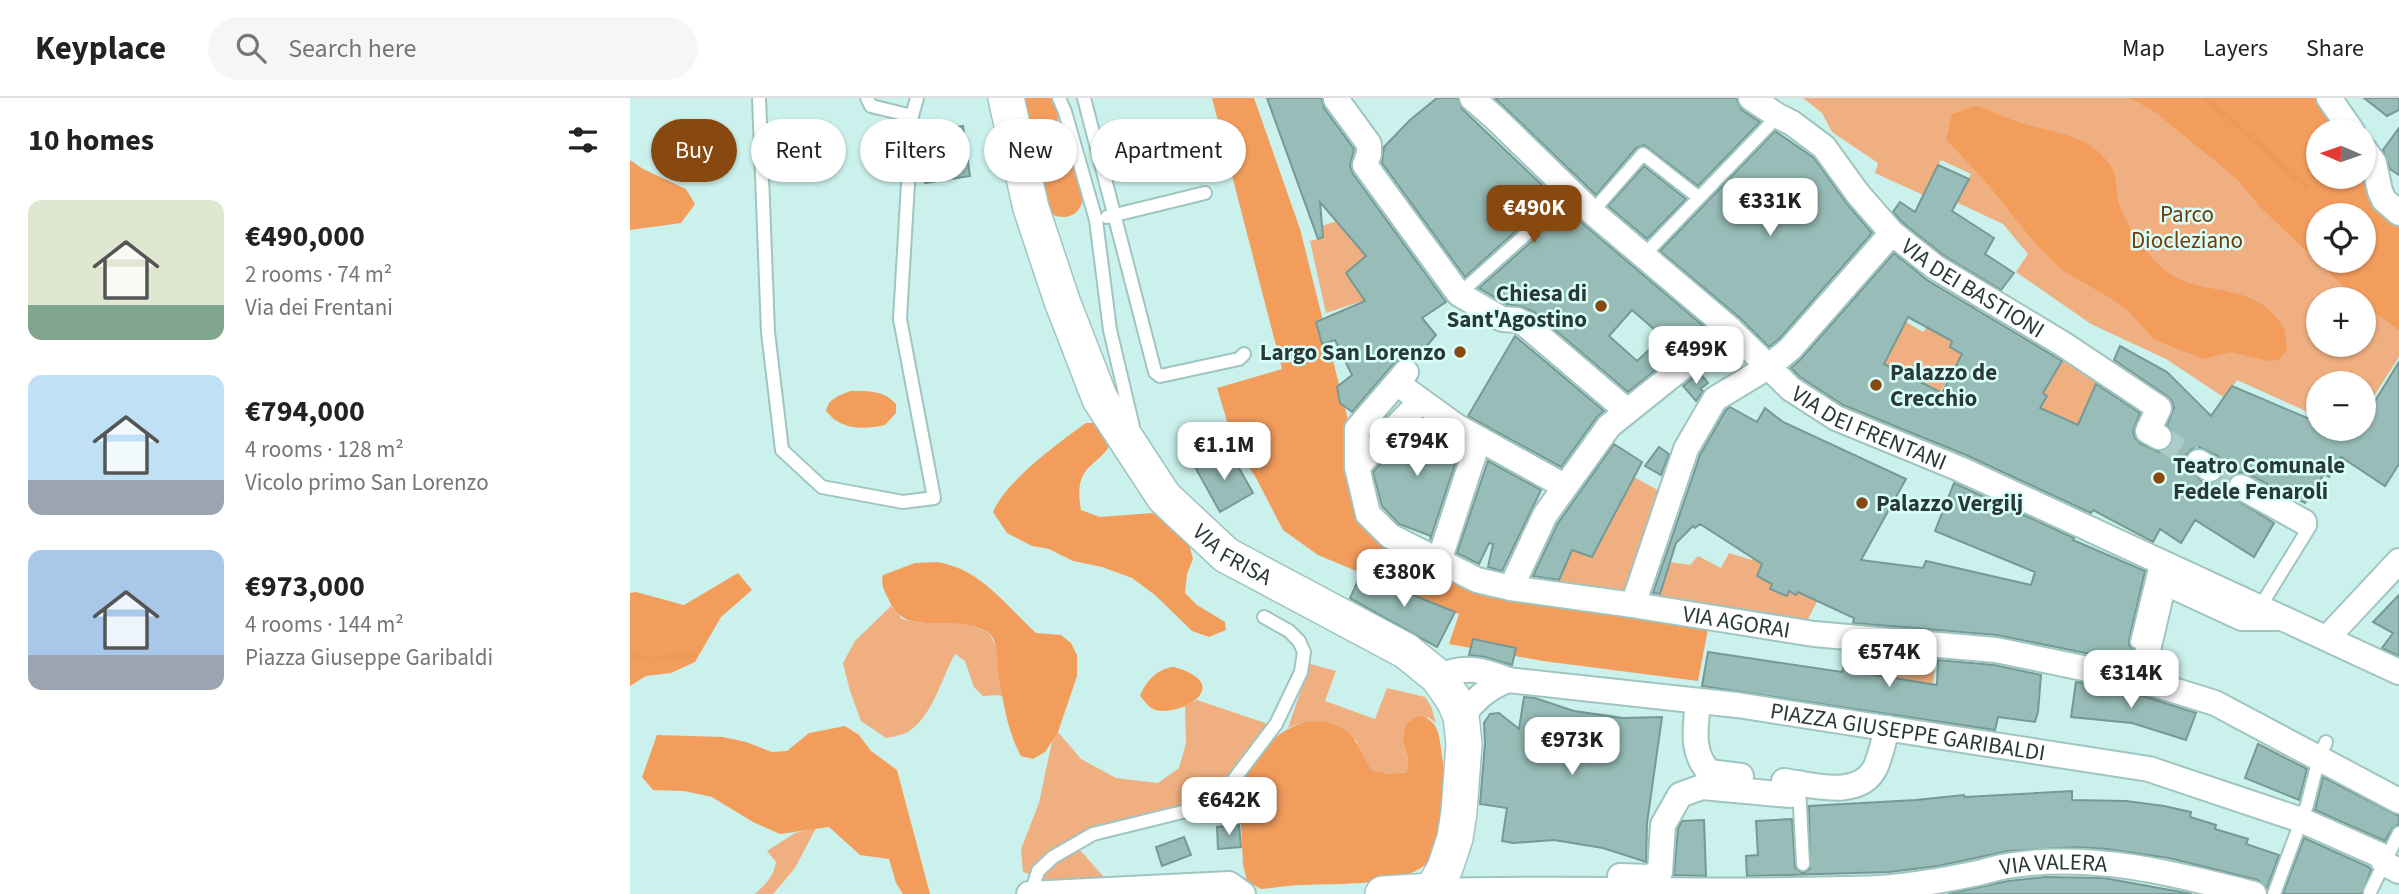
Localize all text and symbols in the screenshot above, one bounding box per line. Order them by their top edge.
search box [208,17,698,80]
text: Keyplace [35,25,166,72]
icon: search [232,29,270,67]
text: Search here [288,30,416,67]
text: Map [2122,31,2165,66]
text: Layers [2203,31,2268,66]
text: Share [2306,31,2364,66]
text: 10 homes [28,119,154,162]
chip: Buy [651,119,737,182]
chip: Rent [751,119,846,182]
chip: Filters [860,119,970,182]
chip: New [984,119,1077,182]
chip: Apartment [1091,119,1246,182]
north arrow [2306,119,2376,189]
map controls [2306,119,2376,441]
icon: filters [564,121,602,159]
pin: €331K [1721,178,1819,238]
text: €331K [1739,184,1801,217]
pin: €490K [1485,186,1583,245]
text: €490K [1503,191,1565,224]
park label: Parco Diocleziano [2131,198,2243,257]
button: locate [2306,203,2376,273]
text: €490,000 [245,215,365,258]
icon: home [84,228,168,312]
street label: VIA DEI BASTIONI [1894,230,2051,346]
text: 2 rooms · 74 m² [245,258,392,291]
place label: Chiesa di Sant'Agostino [1446,277,1587,336]
button: + [2306,287,2376,357]
text: Via dei Frentani [245,291,393,324]
marker: Chiesa di Sant'Agostino [1593,298,1609,314]
pin: €499K [1647,327,1745,386]
text: €499K [1665,332,1727,365]
place label: Largo San Lorenzo [1260,336,1446,369]
marker: Largo San Lorenzo [1452,344,1468,360]
place label: Palazzo de Crecchio [1890,356,1997,415]
button: − [2306,371,2376,441]
street label: VIA DEI FRENTANI [1785,377,1952,478]
marker: Palazzo de Crecchio [1868,377,1884,393]
text: €794,000 [245,390,365,433]
icon: home [84,403,168,487]
pin: €794K [1368,418,1466,478]
pin: €1.1M [1175,422,1273,482]
text: €794K [1386,424,1448,457]
text: €1.1M [1194,428,1254,461]
text: 4 rooms · 128 m² [245,433,404,466]
place label: Teatro Comunale Fedele Fenaroli [2173,449,2345,508]
text: Vicolo primo San Lorenzo [245,466,489,499]
marker: Teatro Comunale Fedele Fenaroli [2151,470,2167,486]
place label: Palazzo Vergilj [1876,487,2023,520]
marker: Palazzo Vergilj [1854,495,1870,511]
street label: VIA FRISA [1185,516,1279,593]
pin: €380K [1355,550,1453,609]
text: €380K [1373,555,1435,588]
text: €973,000 [245,565,365,608]
icon: home [84,578,168,662]
street label: VIA AGORAI [1680,597,1793,646]
text: 4 rooms · 144 m² [245,608,404,641]
pin: €574K [1840,630,1938,689]
text: €574K [1858,635,1920,668]
text: Piazza Giuseppe Garibaldi [245,641,493,674]
pin: €314K [2082,650,2180,710]
text: €314K [2100,656,2162,689]
street label: PIAZZA GIUSEPPE GARIBALDI [1768,694,2048,769]
pin: €973K [1523,718,1621,777]
text: €973K [1541,723,1603,756]
pin: €642K [1180,778,1278,837]
text: €642K [1198,783,1260,816]
street label: VIA VALERA [1997,845,2109,883]

